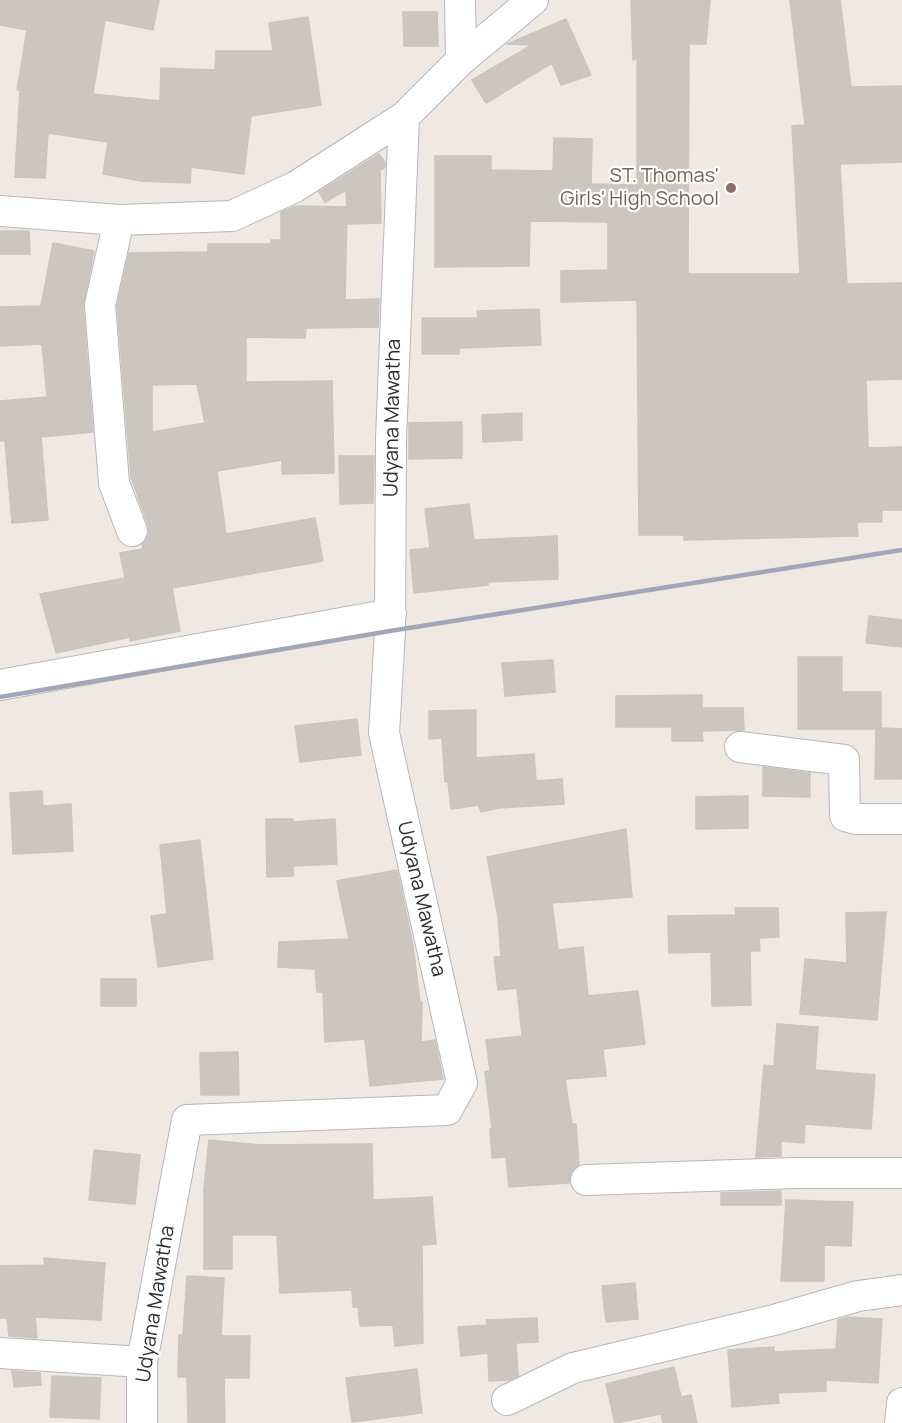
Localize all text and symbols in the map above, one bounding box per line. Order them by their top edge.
place label: ST. Thomas' Girls' High School [560,164,719,211]
marker: ST. Thomas' Girls' High School [724,181,738,195]
street label: Udyana Mawatha [380,339,406,497]
street label: Udyana Mawatha [391,819,451,979]
street label: Udyana Mawatha [132,1224,180,1384]

